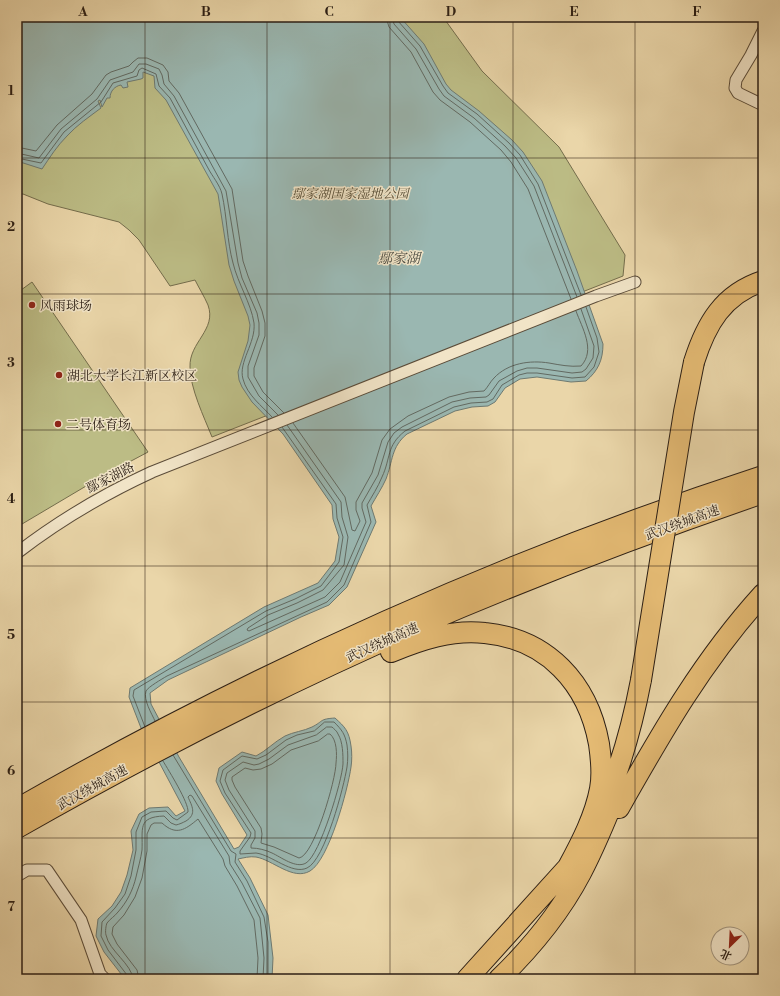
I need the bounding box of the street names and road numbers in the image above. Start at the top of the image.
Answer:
street label: 鄢家湖路 [84,459,137,497]
street label: 武汉绕城高速 [643,502,722,544]
street label: 武汉绕城高速 [344,620,421,666]
street label: 武汉绕城高速 [54,762,130,814]

